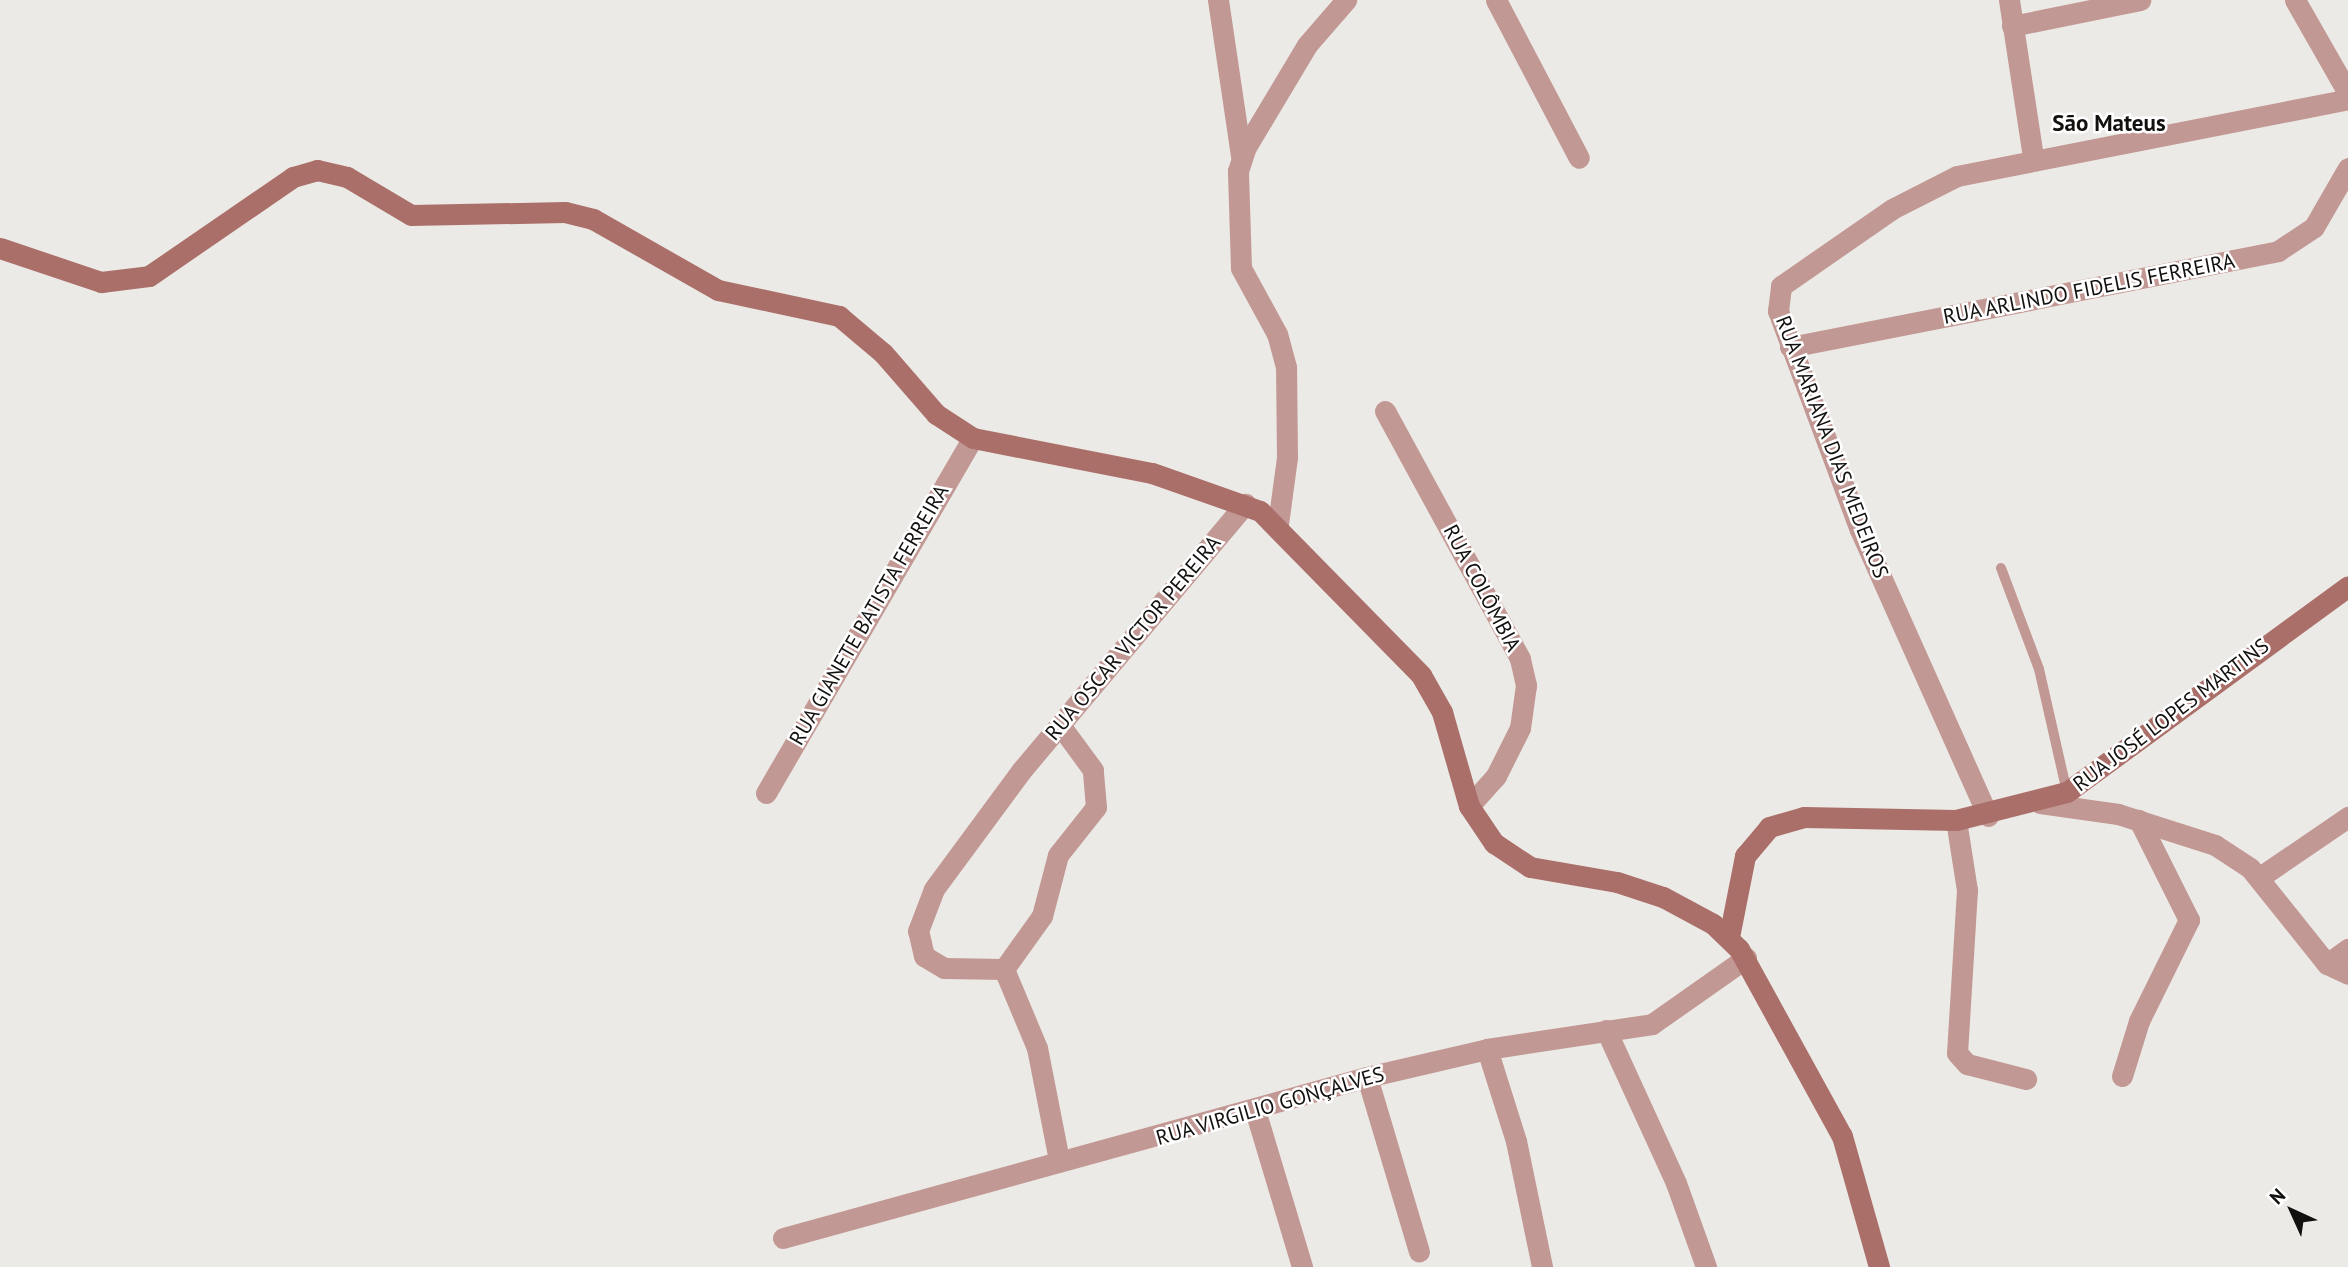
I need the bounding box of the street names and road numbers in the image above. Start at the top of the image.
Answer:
street label: RUA ARLINDO FIDELIS FERREIRA [1940,248,2238,330]
street label: RUA MARIANA DIAS MEDEIROS [1770,311,1894,583]
street label: RUA GIANETE BATISTA FERREIRA [784,480,954,750]
street label: RUA COLÔMBIA [1438,520,1526,656]
street label: RUA OSCAR VICTOR PEREIRA [1039,530,1227,746]
street label: RUA JOSÉ LOPES MARTINS [2068,633,2274,797]
street label: RUA VIRGILIO GONÇALVES [1152,1061,1388,1151]

